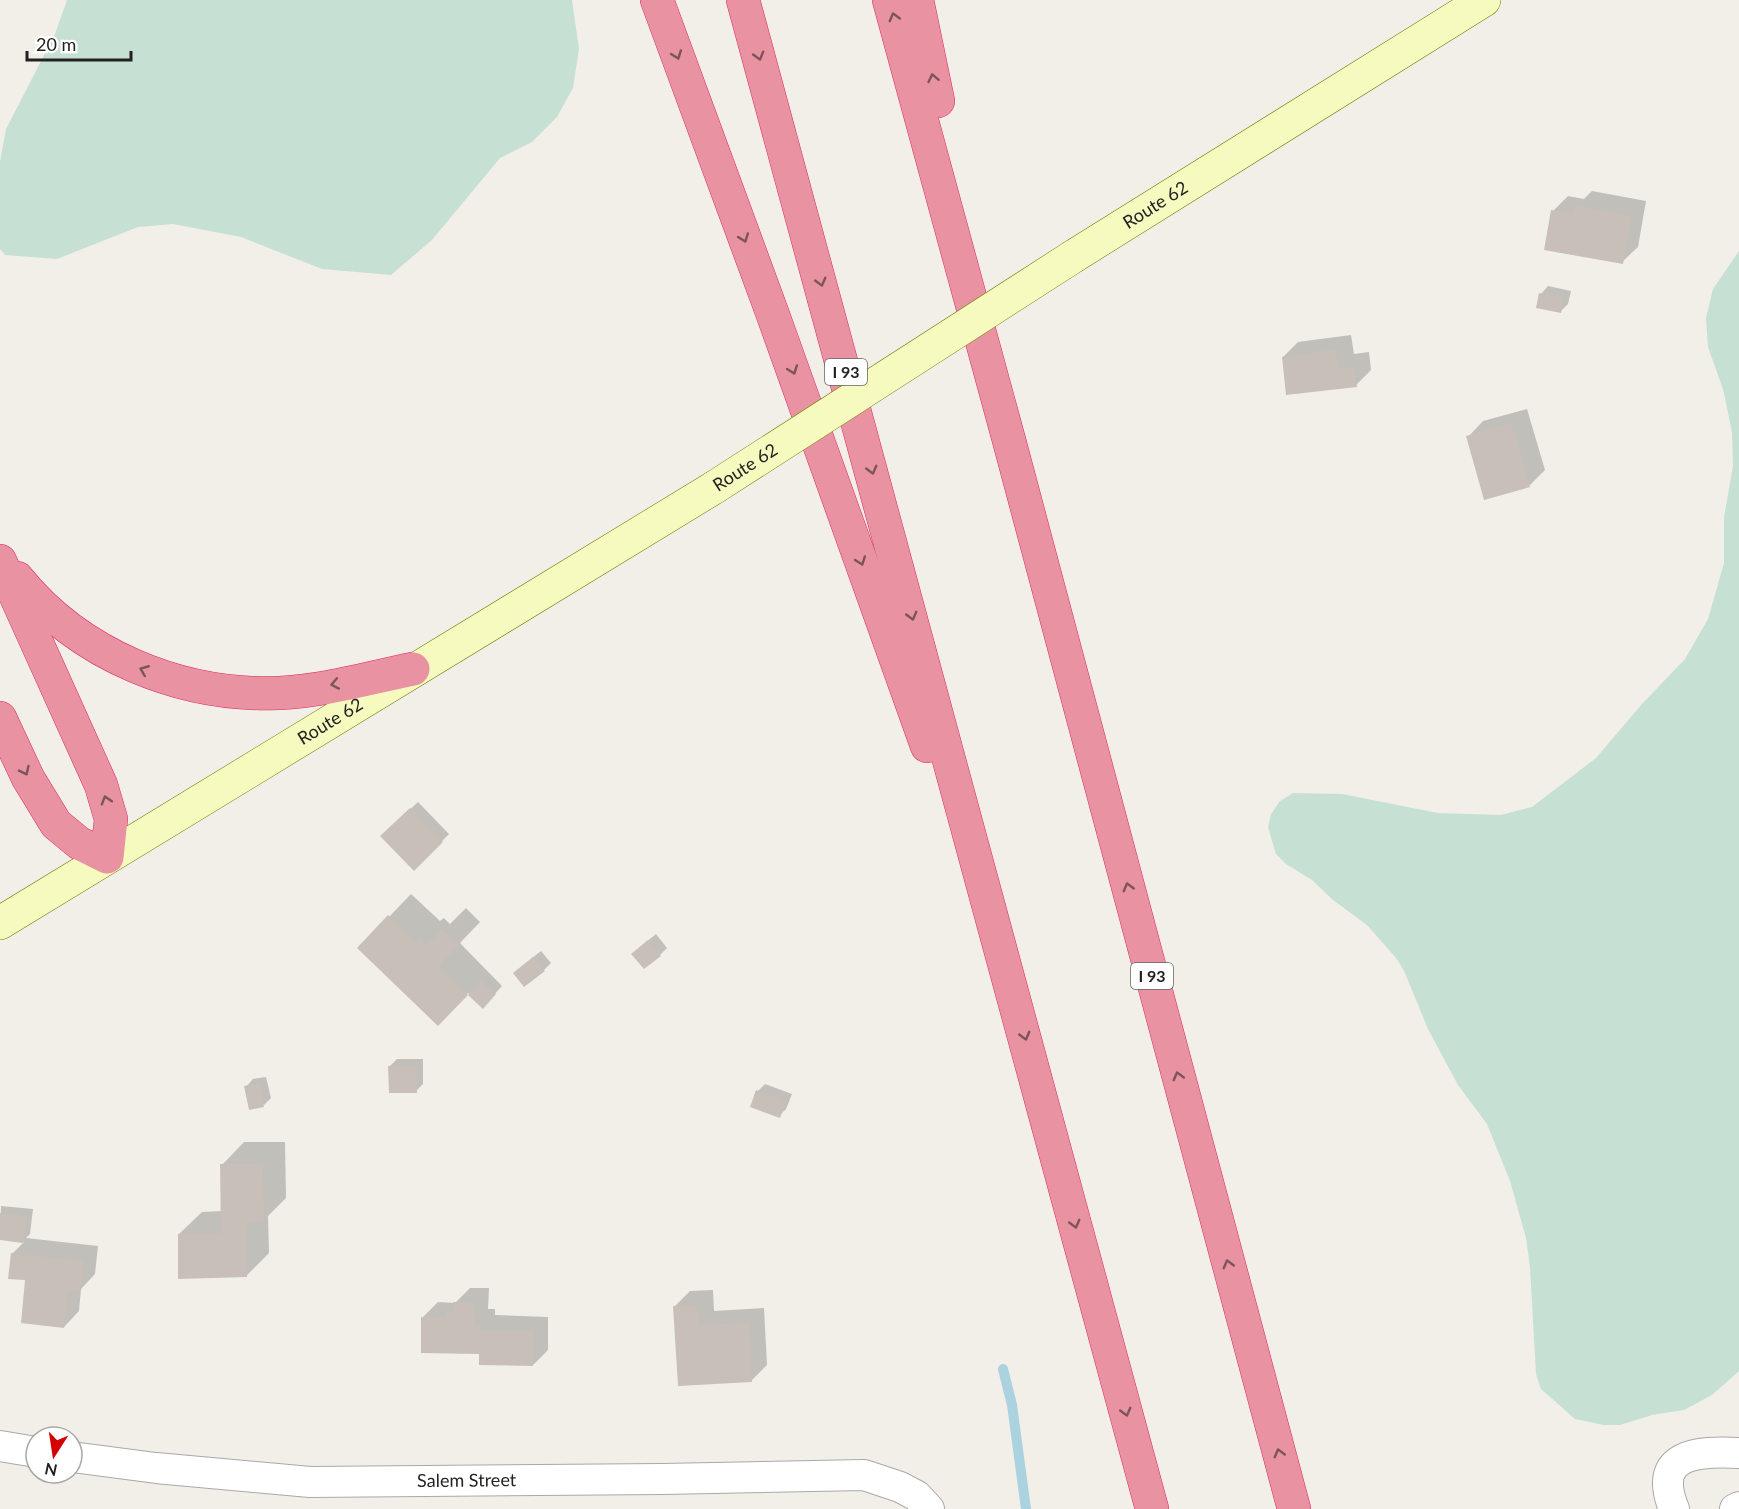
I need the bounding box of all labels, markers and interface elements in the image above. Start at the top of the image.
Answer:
one-way arrow [889,12,901,23]
scale bar [27,24,130,62]
text: 20 m [36,33,76,55]
one-way arrow [669,49,682,60]
one-way arrow [752,50,764,61]
one-way arrow [927,73,940,83]
street label: Route 62 [1118,176,1191,233]
one-way arrow [737,232,750,243]
one-way arrow [814,276,826,287]
road number: I 93 [825,359,867,385]
one-way arrow [785,364,798,375]
street label: Route 62 [708,438,781,496]
one-way arrow [865,464,877,475]
one-way arrow [853,555,866,566]
one-way arrow [905,610,917,621]
one-way arrow [139,665,150,677]
one-way arrow [331,677,341,690]
street label: Route 62 [293,692,367,749]
one-way arrow [17,764,29,775]
one-way arrow [101,795,113,806]
one-way arrow [1123,882,1136,892]
road number: I 93 [1131,963,1173,989]
one-way arrow [1018,1030,1030,1041]
one-way arrow [1173,1071,1186,1081]
one-way arrow [1067,1219,1080,1229]
one-way arrow [1223,1259,1236,1269]
one-way arrow [1119,1407,1131,1417]
north arrow [24,1425,84,1485]
one-way arrow [1273,1448,1286,1458]
text: N [43,1460,59,1481]
street label: Salem Street [417,1468,517,1491]

